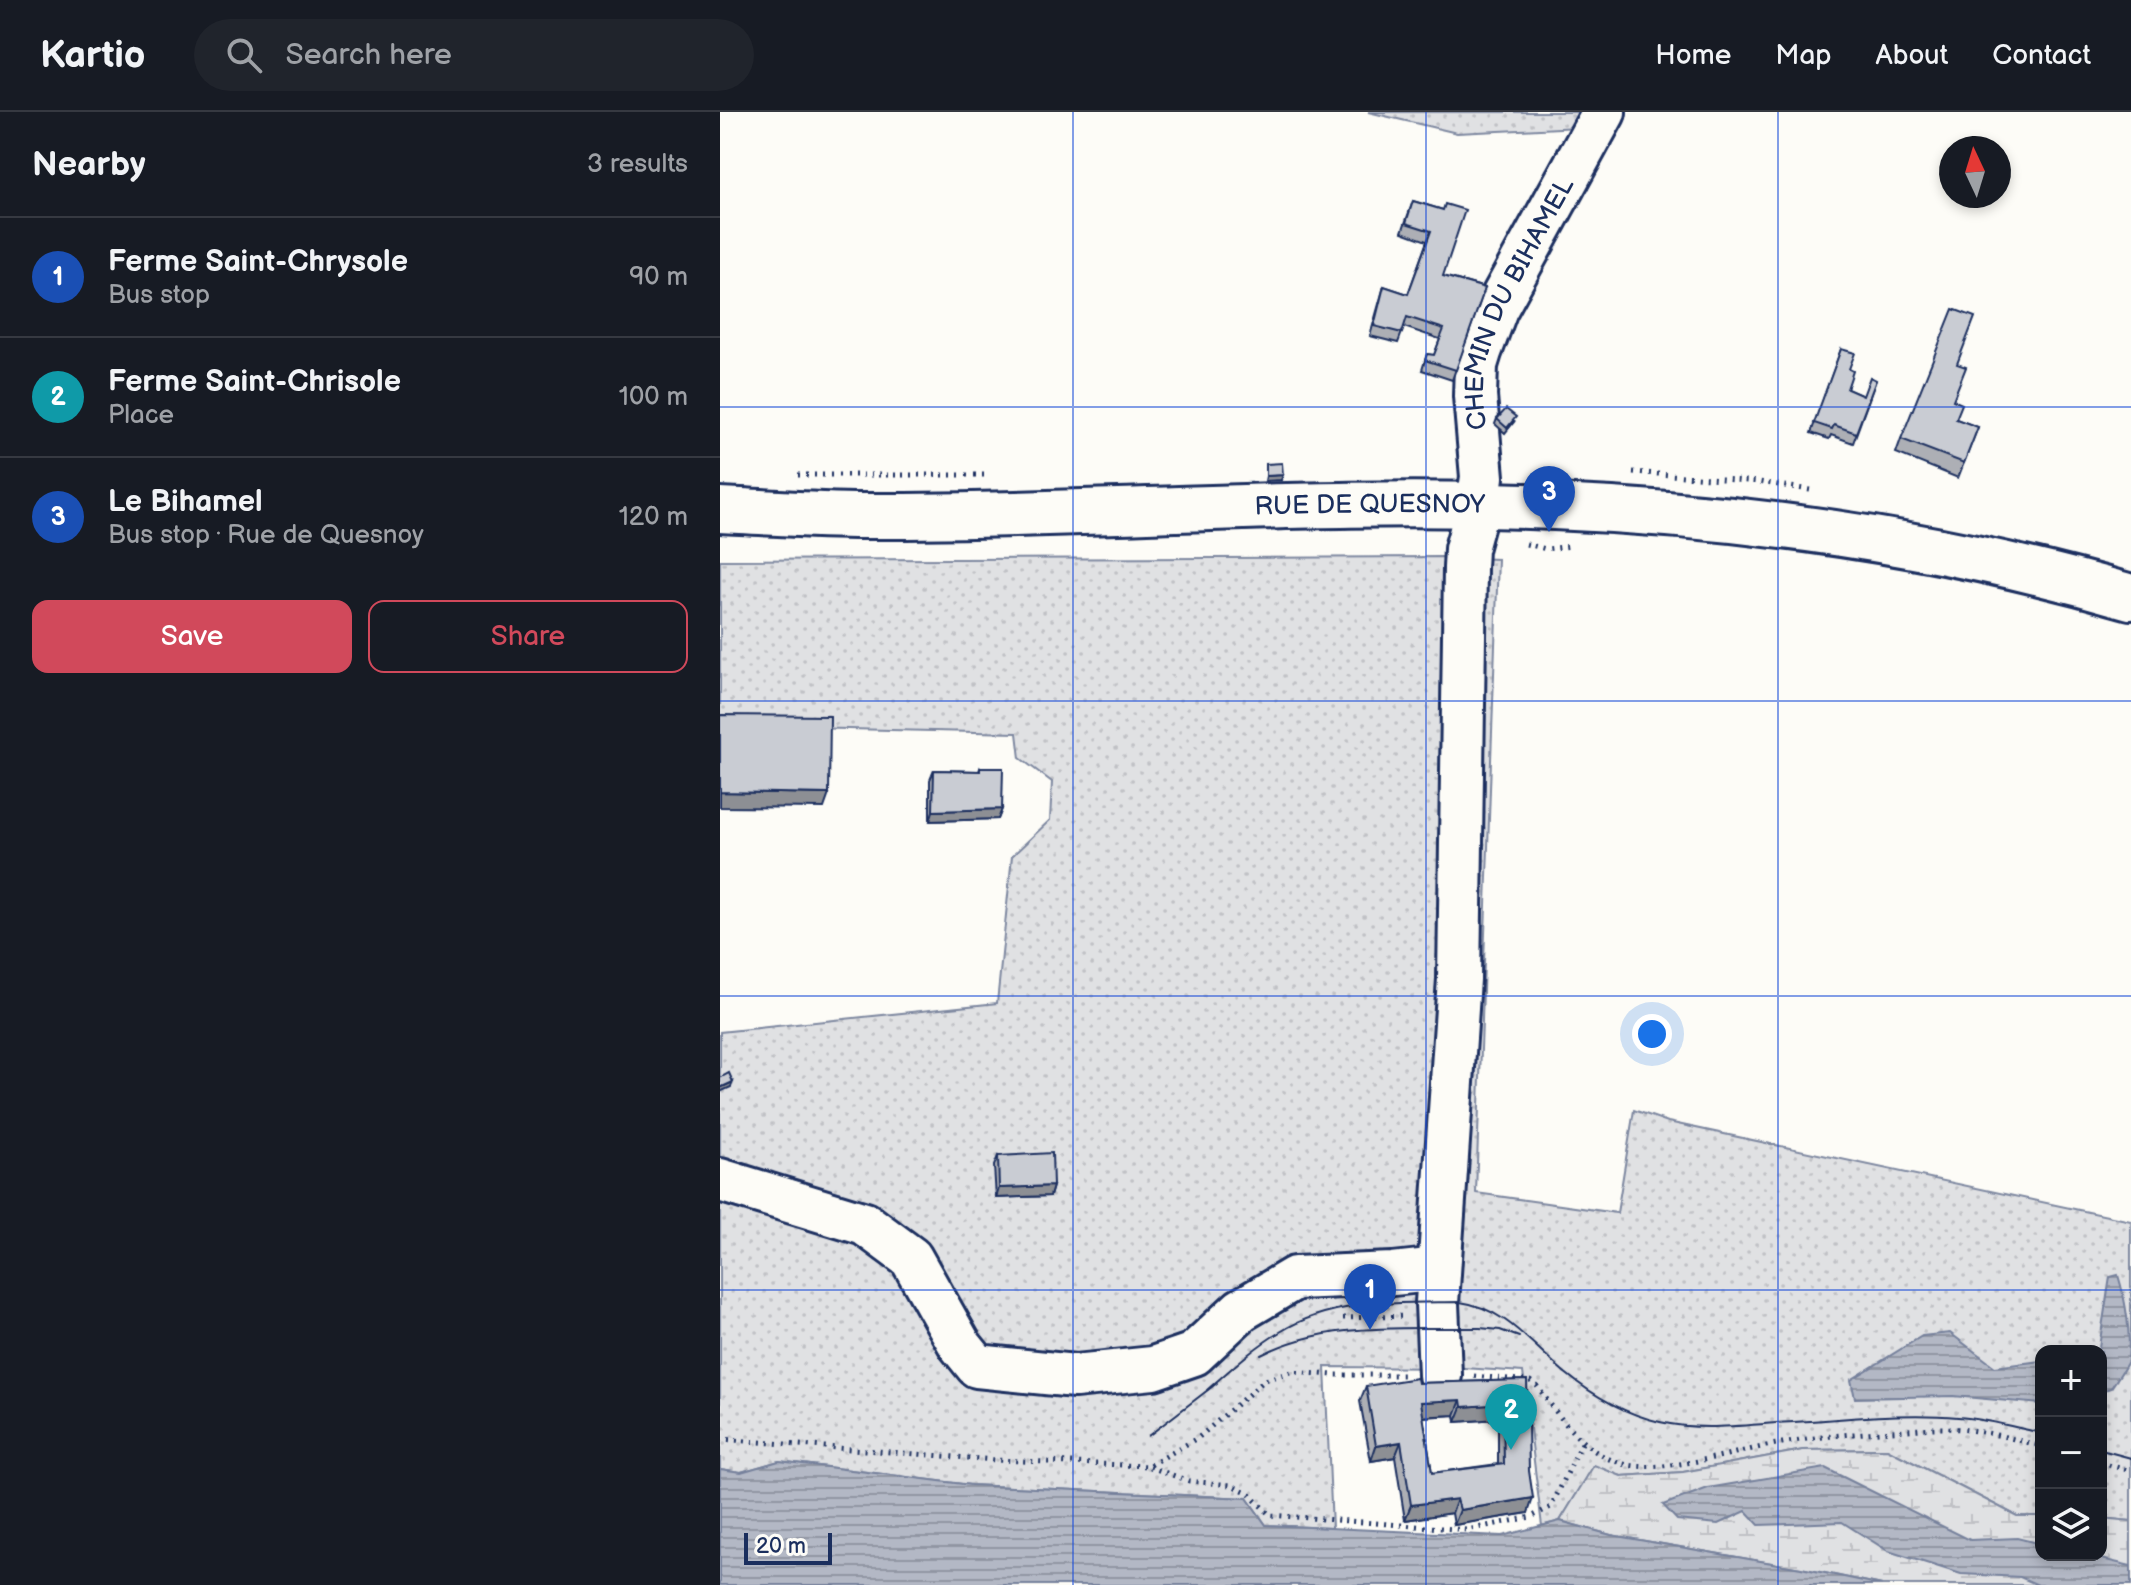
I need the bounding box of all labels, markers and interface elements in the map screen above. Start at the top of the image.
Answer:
search box [194,19,754,91]
text: Kartio [40,33,146,78]
icon: search [222,33,266,77]
text: Search here [286,37,452,73]
text: Home [1655,39,1731,72]
text: Map [1775,39,1832,72]
text: About [1876,39,1948,72]
text: Contact [1992,39,2091,72]
north arrow [1939,136,2011,208]
text: Nearby [32,144,146,185]
text: 3 results [587,149,688,180]
street label: CHEMIN DU BIHAMEL [1458,172,1581,431]
text: Ferme Saint-Chrysole [108,244,408,280]
text: 1 [53,262,63,293]
text: 90 m [629,262,688,293]
text: Bus stop [108,280,210,311]
text: Ferme Saint-Chrisole [108,364,401,400]
text: 2 [50,382,66,413]
text: 100 m [619,382,688,413]
text: Place [108,400,174,431]
pin: 3 [1523,466,1575,532]
text: Le Bihamel [108,484,263,520]
street label: RUE DE QUESNOY [1254,489,1486,522]
text: 3 [50,502,66,533]
text: 120 m [619,502,688,533]
text: Bus stop · Rue de Quesnoy [108,520,424,551]
button: Save [32,600,352,673]
button: Share [368,600,688,673]
your location [1632,1014,1672,1054]
pin: 1 [1344,1264,1396,1330]
map controls [2035,1345,2107,1561]
button: + [2035,1345,2107,1417]
pin: 2 [1485,1384,1537,1450]
button: − [2035,1417,2107,1489]
button: layers [2035,1489,2107,1561]
scale bar [744,1529,832,1565]
text: 20 m [756,1533,806,1560]

